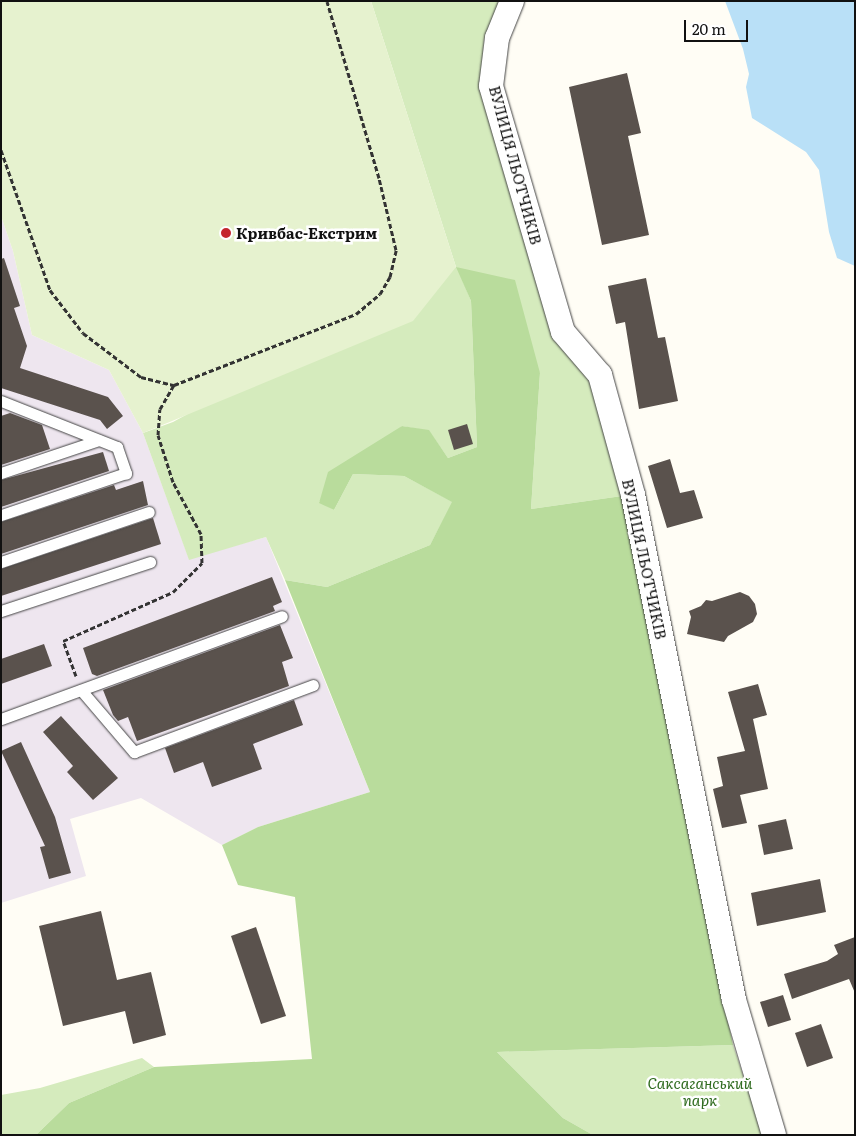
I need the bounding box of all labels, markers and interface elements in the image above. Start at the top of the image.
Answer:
scale bar [686,10,750,42]
text: 20 m [692,17,726,40]
street label: ВУЛИЦЯ ЛЬОТЧИКІВ [486,84,546,246]
place label: Кривбас-Екстрим [236,224,377,242]
marker: Кривбас-Екстрим [220,227,232,239]
street label: ВУЛИЦЯ ЛЬОТЧИКІВ [619,477,671,641]
park label: Саксаганський парк [648,1073,752,1108]

